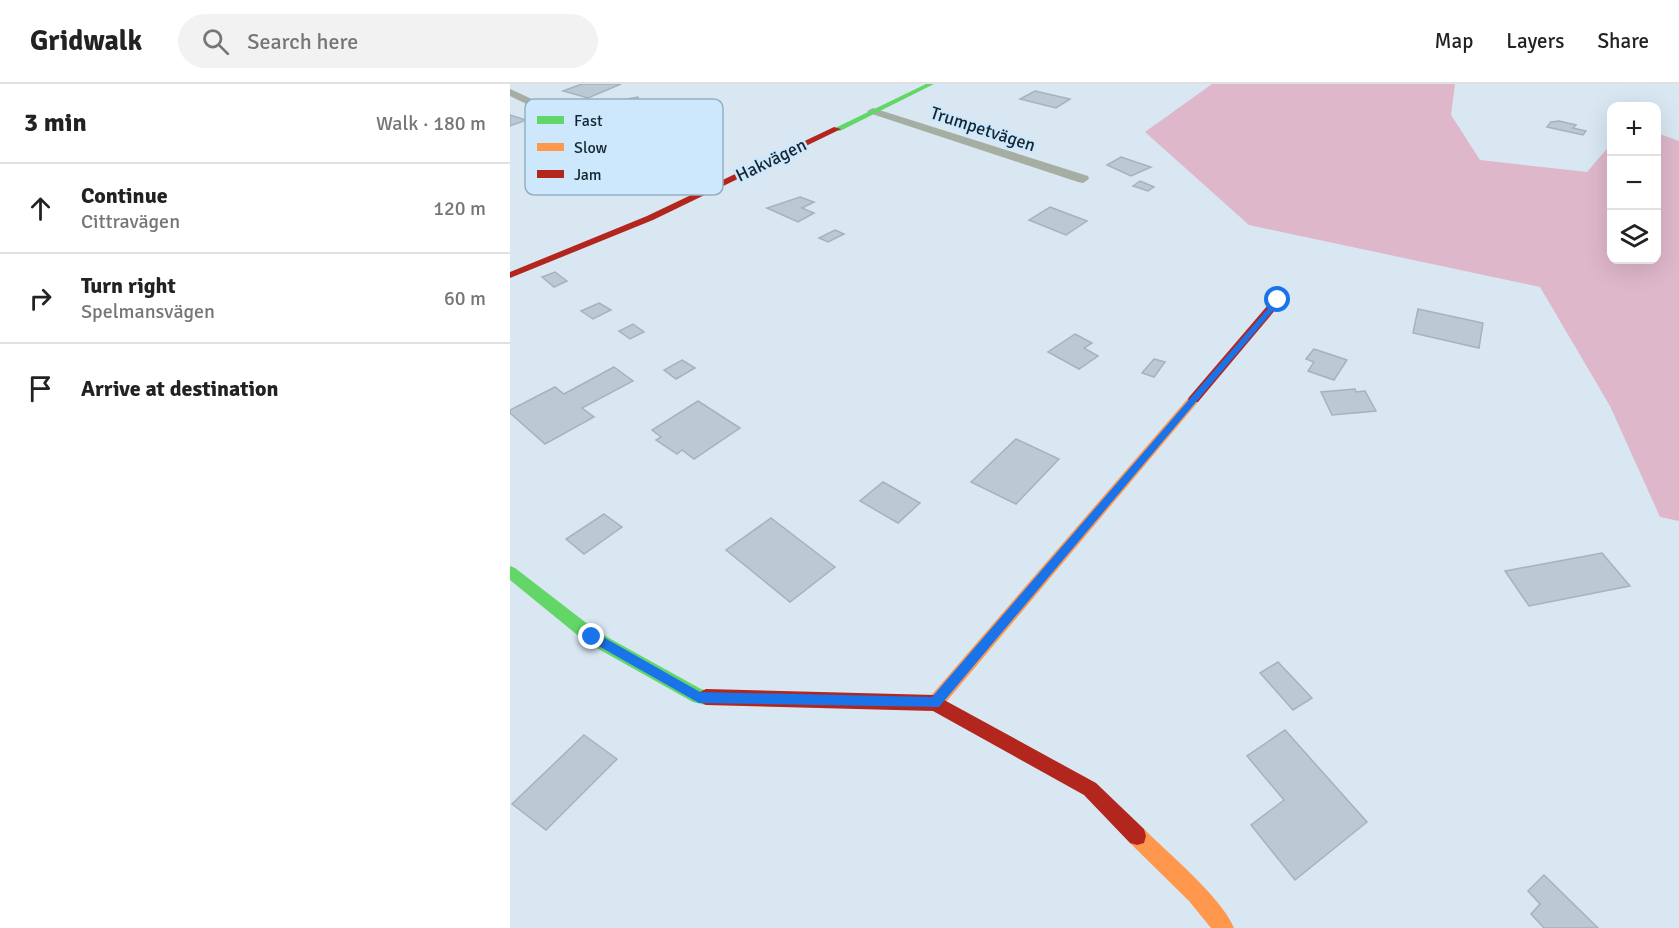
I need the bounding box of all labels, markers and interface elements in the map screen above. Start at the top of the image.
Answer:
search box [178,14,598,68]
text: Gridwalk [30,24,142,58]
icon: search [199,25,232,58]
text: Search here [247,28,358,55]
text: Map [1435,28,1473,54]
text: Layers [1506,28,1564,54]
text: Share [1597,28,1649,54]
legend [525,99,723,195]
street label: Trumpetvägen [928,102,1038,156]
map controls [1607,102,1661,264]
button: + [1607,102,1661,156]
text: 3 min [24,107,87,139]
text: Walk · 180 m [376,111,486,136]
text: Fast [574,111,603,131]
street label: Hakvägen [732,133,810,187]
text: Slow [574,138,608,158]
button: − [1607,156,1661,210]
text: Jam [574,165,602,185]
text: Continue [81,182,168,209]
icon: ahead [24,192,57,225]
text: 120 m [433,196,486,221]
text: Cittravägen [81,209,180,234]
button: layers [1607,210,1661,264]
text: Turn right [81,272,176,299]
icon: right [24,282,57,315]
text: 60 m [444,286,486,311]
route start [1264,286,1290,312]
text: Spelmansvägen [81,299,215,324]
icon: arrive [24,372,57,405]
text: Arrive at destination [81,375,278,402]
route end [578,623,604,649]

